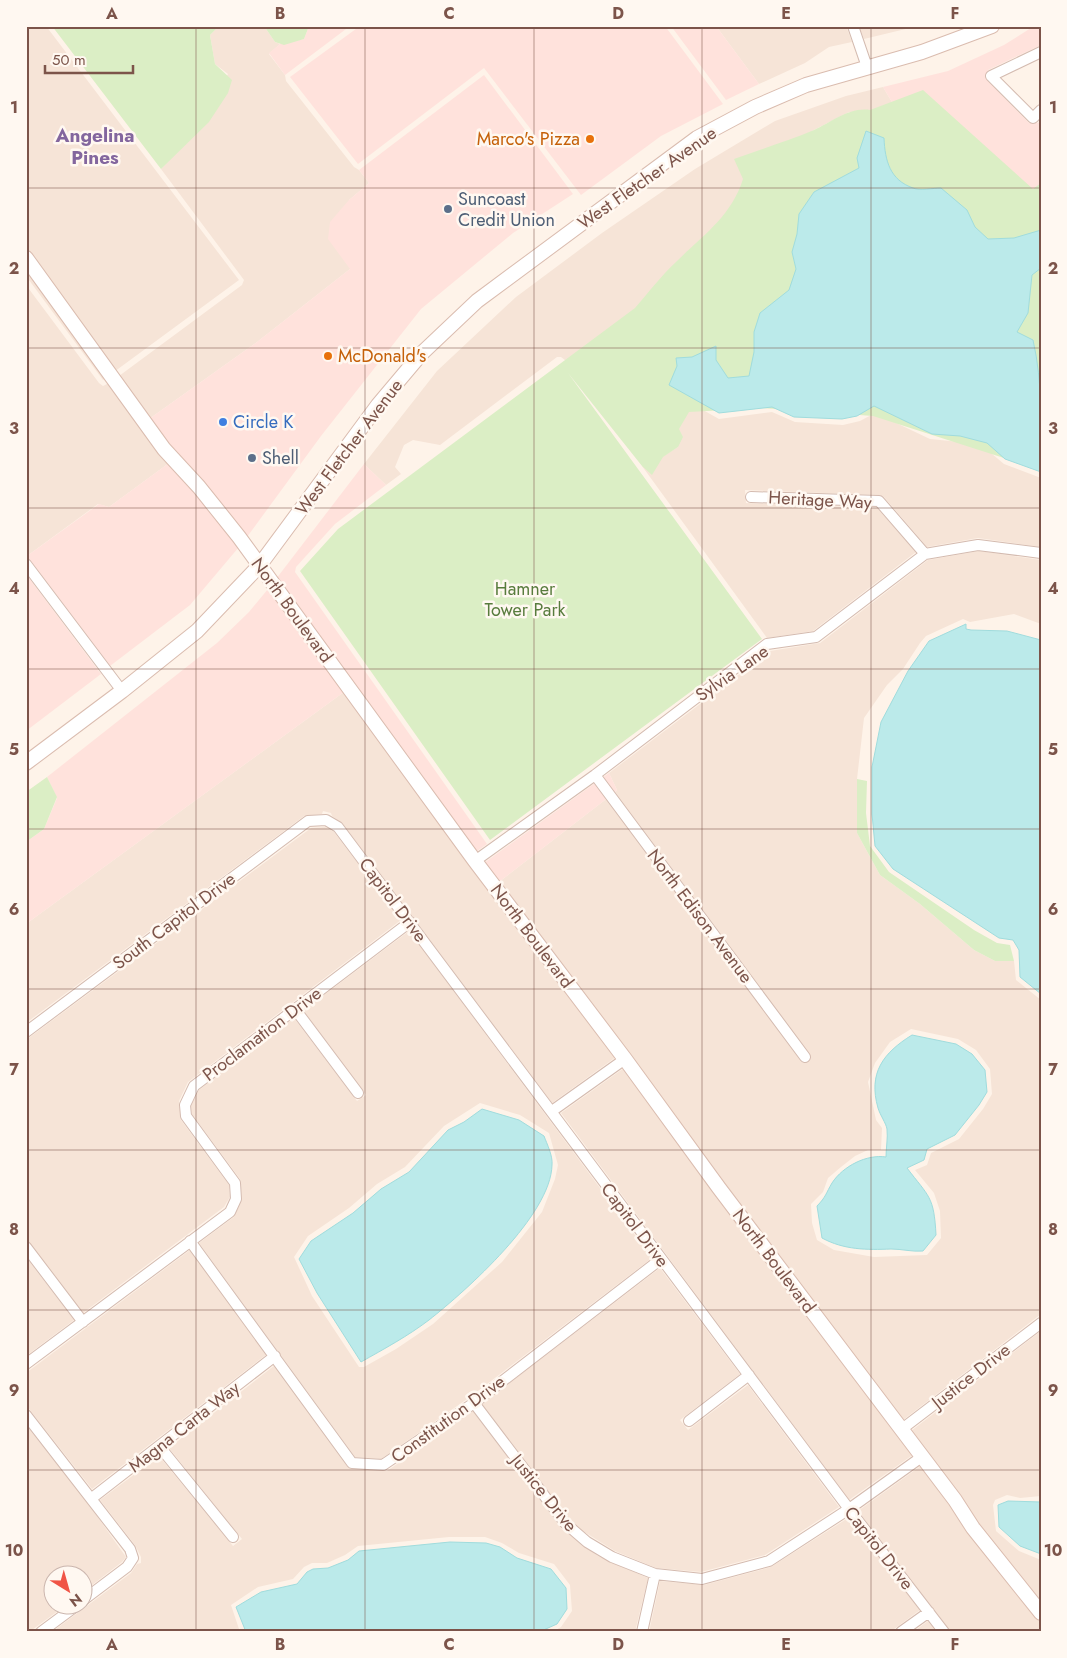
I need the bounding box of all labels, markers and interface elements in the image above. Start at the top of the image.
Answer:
text: A [105,2,118,25]
text: B [275,2,285,25]
text: C [443,2,455,25]
text: D [612,2,624,25]
text: E [781,2,791,25]
text: F [951,2,959,25]
scale bar [45,42,132,74]
text: 50 m [52,49,86,71]
text: 1 [10,96,18,119]
text: 1 [1049,96,1057,119]
street label: West Fletcher Avenue [572,120,722,236]
district label: Angelina Pines [55,122,134,171]
place label: Marco's Pizza [477,126,580,152]
marker: Marco's Pizza [584,133,596,145]
place label: Suncoast Credit Union [458,186,555,233]
marker: Suncoast Credit Union [442,203,454,215]
text: 2 [9,257,19,280]
text: 2 [1048,257,1058,280]
place label: McDonald's [338,343,426,369]
marker: McDonald's [322,350,334,362]
street label: West Fletcher Avenue [289,374,409,520]
place label: Circle K [233,409,294,435]
marker: Circle K [217,416,229,428]
text: 3 [9,417,19,440]
text: 3 [1048,417,1058,440]
place label: Shell [262,445,299,471]
marker: Shell [246,452,258,464]
street label: Heritage Way [768,484,872,516]
street label: North Boulevard [245,552,339,668]
park label: Hamner Tower Park [484,576,566,623]
text: 4 [8,577,20,600]
text: 4 [1047,577,1059,600]
street label: Sylvia Lane [690,638,774,708]
text: 5 [9,738,19,761]
text: 5 [1048,738,1058,761]
street label: North Edison Avenue [641,843,759,989]
street label: Capitol Drive [353,852,433,948]
street label: South Capitol Drive [107,866,241,976]
street label: North Boulevard [484,878,580,994]
text: 6 [9,898,19,921]
text: 6 [1048,898,1058,921]
street label: Proclamation Drive [197,981,327,1087]
text: 7 [9,1058,19,1081]
text: 7 [1048,1058,1058,1081]
street label: Capitol Drive [595,1177,675,1273]
street label: North Boulevard [726,1203,822,1319]
text: 8 [9,1218,19,1241]
text: 8 [1048,1218,1058,1241]
street label: Justice Drive [925,1337,1016,1416]
street label: Constitution Drive [386,1369,510,1469]
street label: Magna Carta Way [123,1375,245,1479]
text: 9 [9,1379,19,1402]
text: 9 [1048,1379,1058,1402]
street label: Justice Drive [503,1447,583,1537]
street label: Capitol Drive [838,1501,920,1595]
text: 10 [5,1539,23,1562]
text: 10 [1044,1539,1062,1562]
north arrow [42,1566,92,1616]
text: N [65,1589,86,1612]
text: A [105,1633,118,1656]
text: B [275,1633,285,1656]
text: C [443,1633,455,1656]
text: D [612,1633,624,1656]
text: E [781,1633,791,1656]
text: F [951,1633,959,1656]

